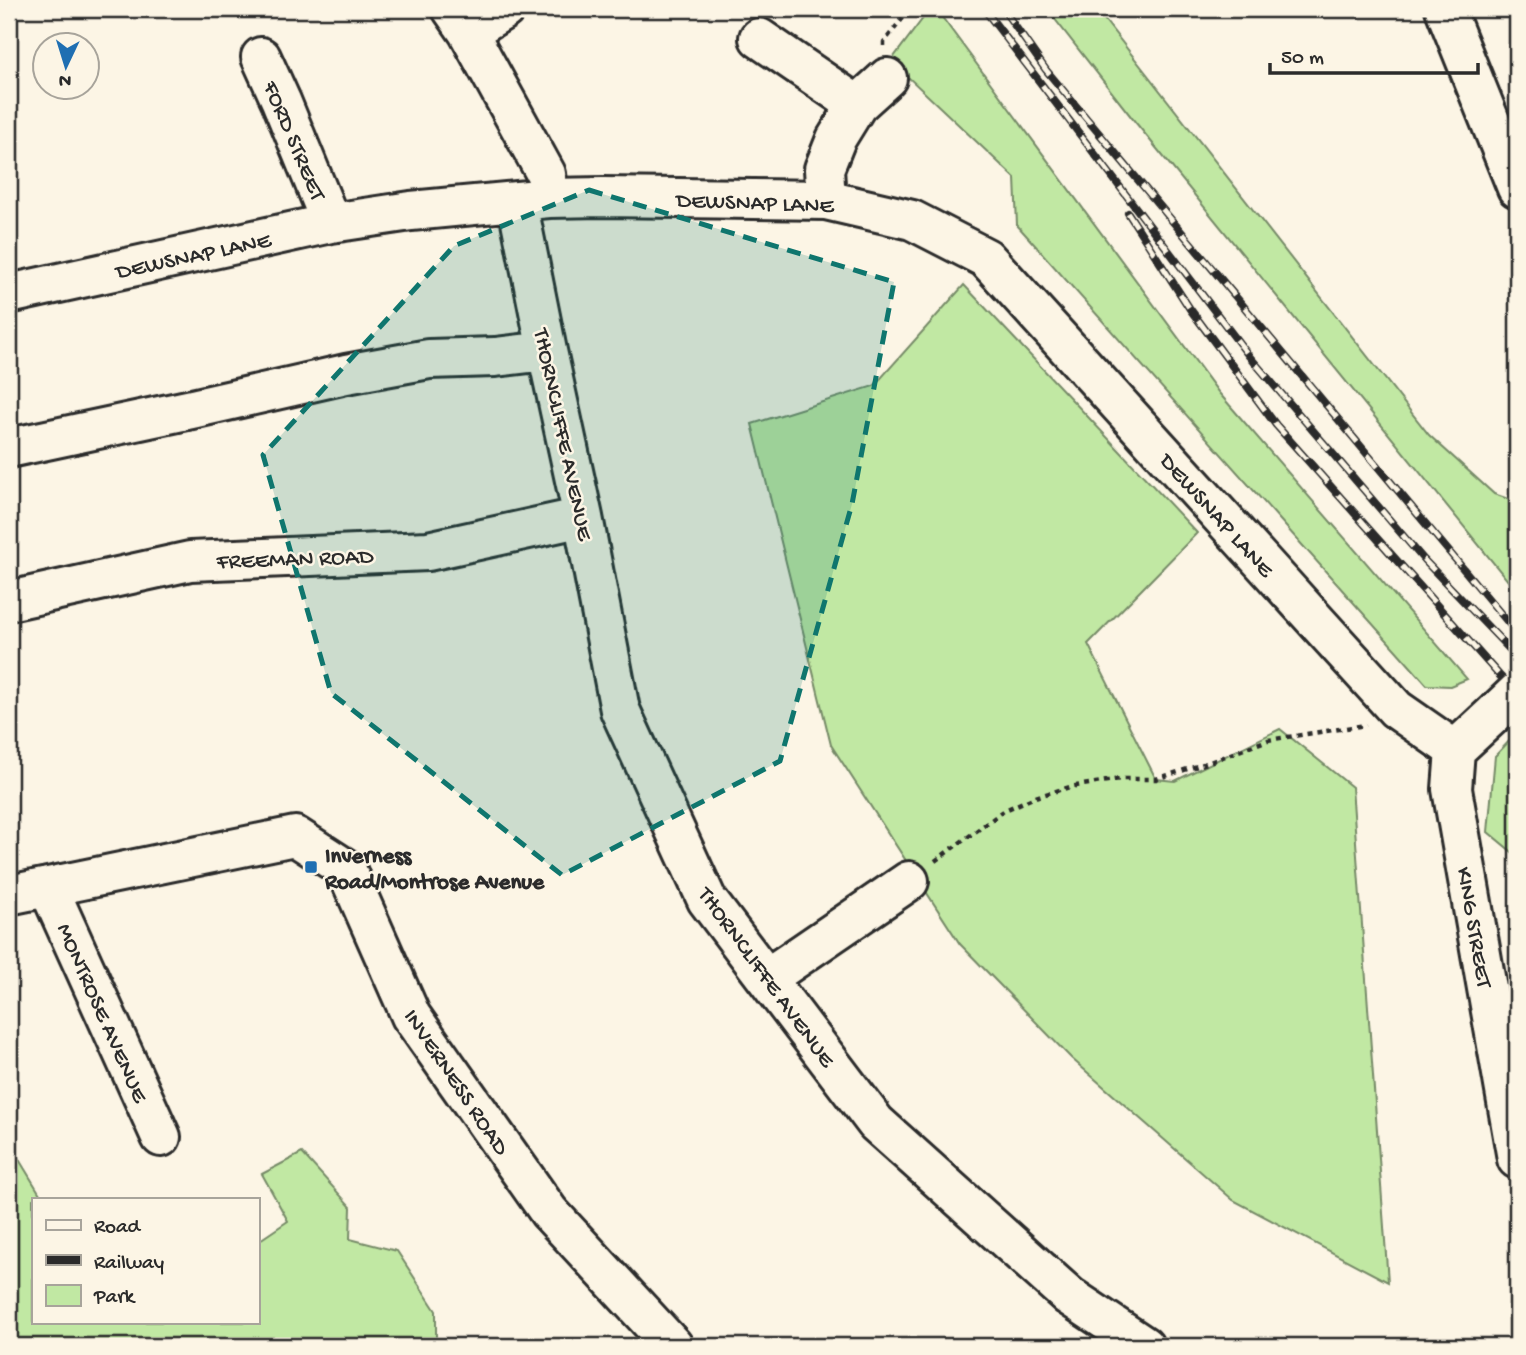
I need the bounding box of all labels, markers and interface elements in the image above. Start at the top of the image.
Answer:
north arrow [32,32,102,102]
scale bar [1270,32,1479,76]
text: 50 m [1281,47,1324,72]
text: N [58,68,72,91]
street label: FORD STREET [255,77,331,206]
street label: DEWSNAP LANE [674,188,836,221]
street label: DEWSNAP LANE [112,227,275,287]
street label: THORNCLIFFE AVENUE [526,324,598,545]
street label: DEWSNAP LANE [1151,447,1279,585]
street label: FREEMAN ROAD [215,544,375,577]
place label: Inverness Road/Montrose Avenue [324,844,545,897]
marker: Inverness Road/Montrose Avenue [303,859,319,875]
street label: KING STREET [1449,865,1497,991]
street label: THORNCLIFFE AVENUE [690,881,841,1075]
street label: MONTROSE AVENUE [49,920,153,1109]
street label: INVERNESS ROAD [396,1005,514,1162]
legend [32,1198,259,1324]
text: Road [94,1216,142,1241]
text: Railway [94,1252,164,1277]
text: Park [93,1286,137,1311]

